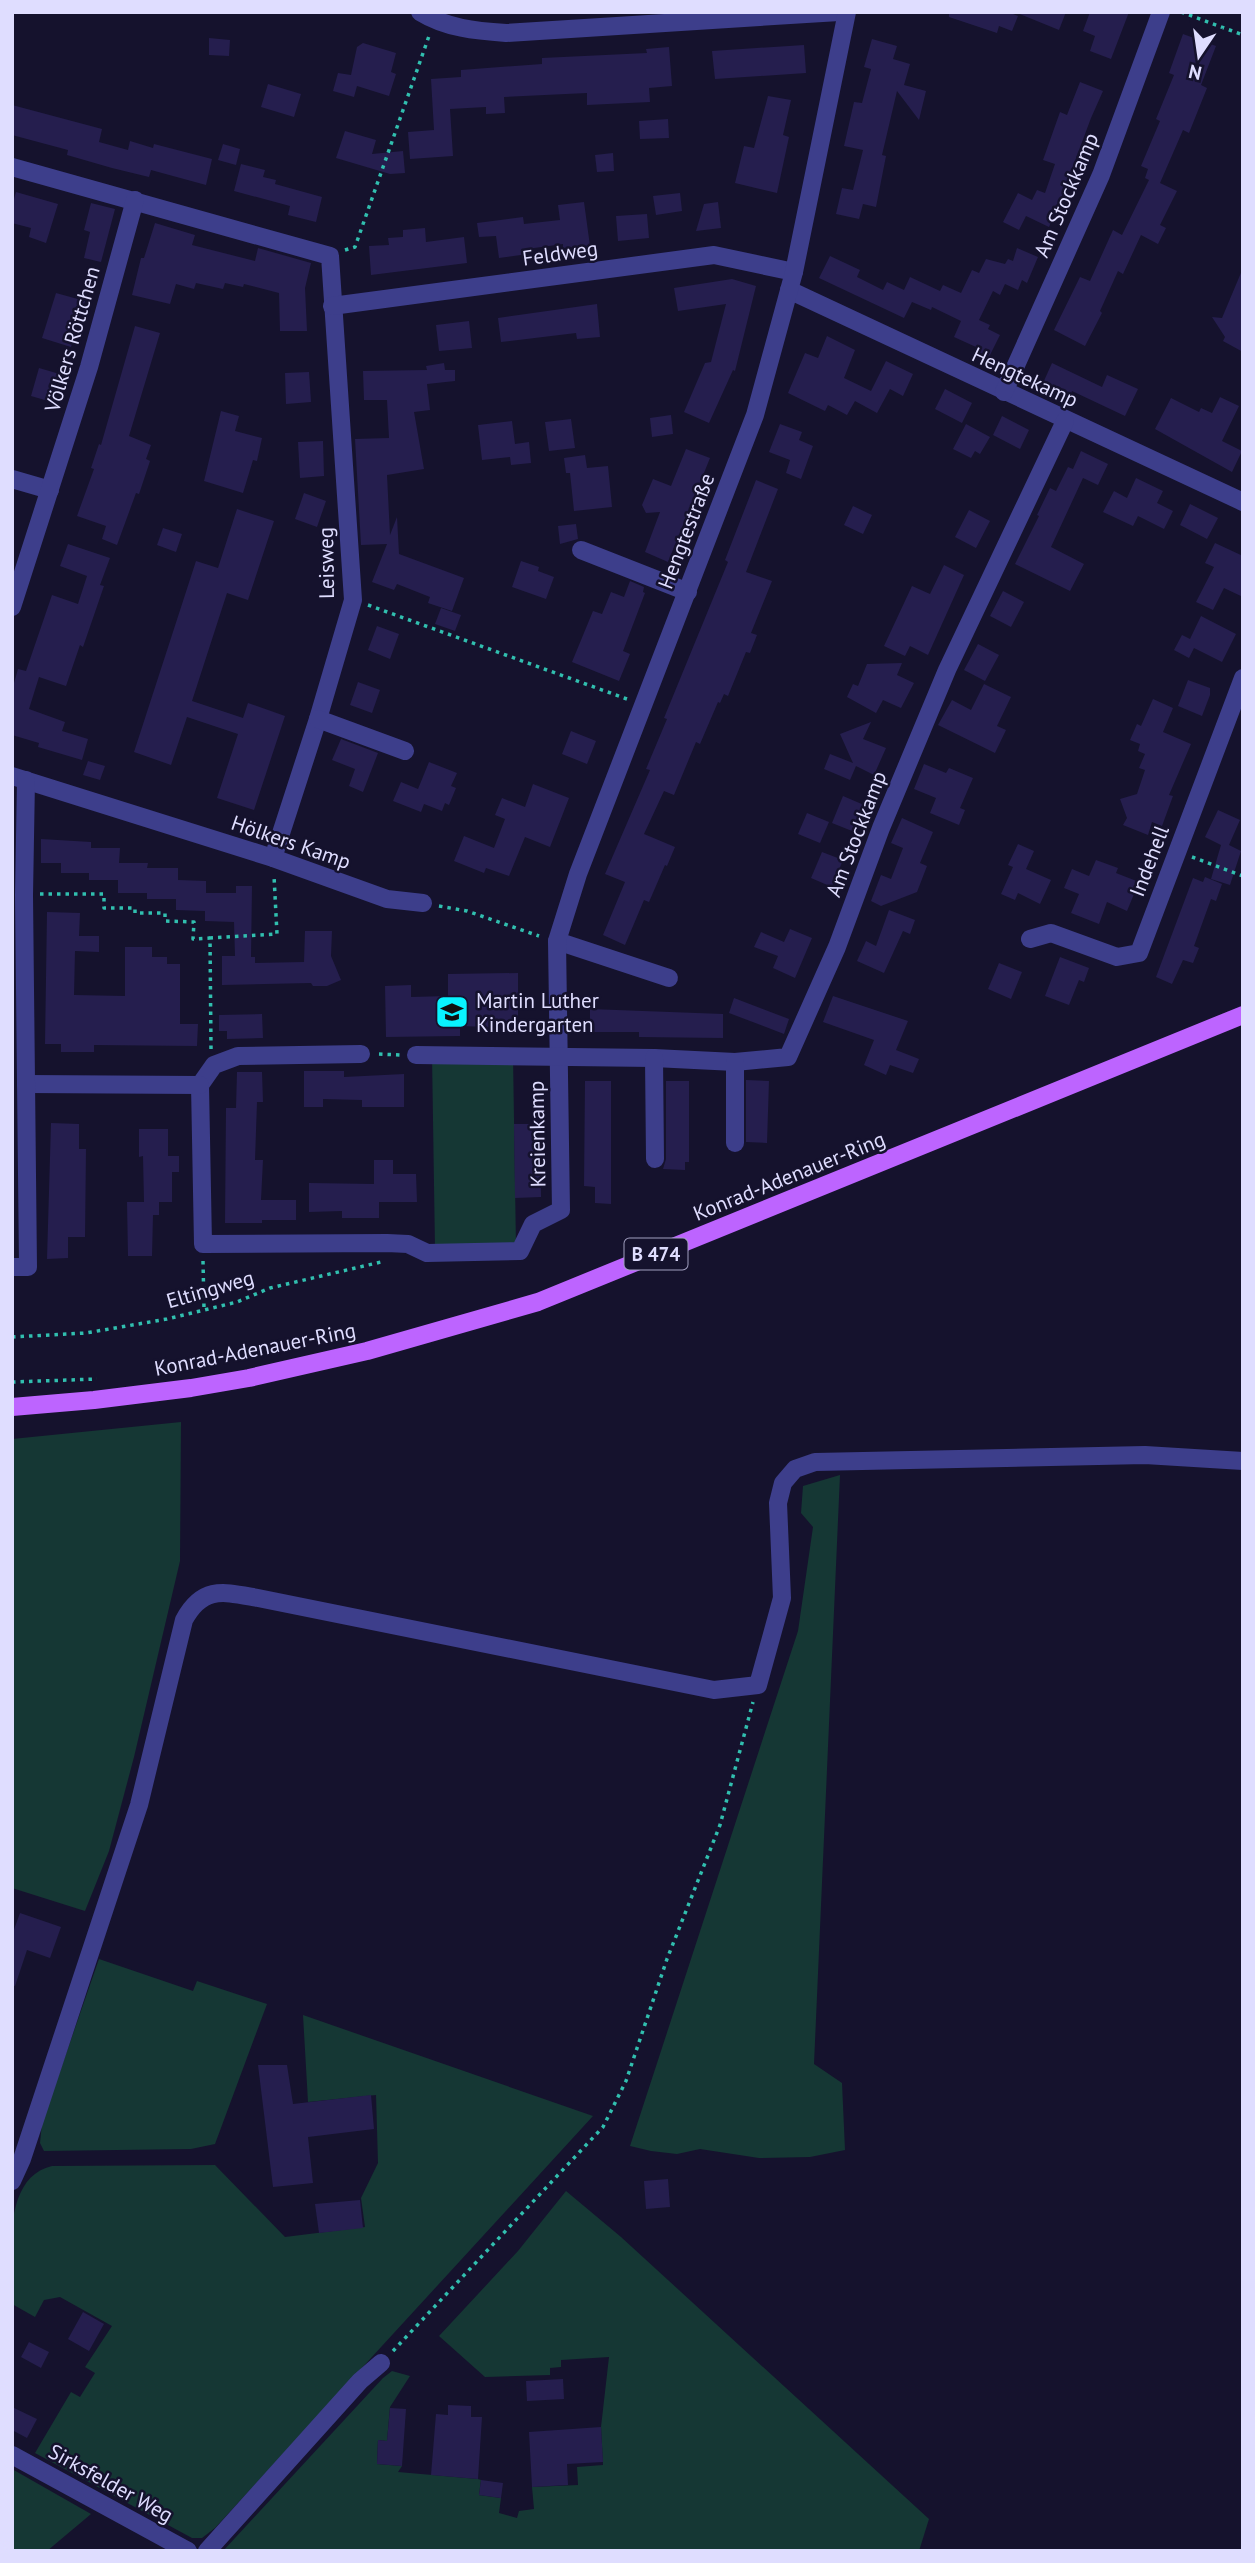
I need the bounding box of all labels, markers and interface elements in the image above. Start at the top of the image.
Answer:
north arrow [1164,21,1234,91]
text: N [1186,59,1204,86]
street label: Am Stockkamp [1028,129,1104,261]
street label: Feldweg [521,234,599,272]
street label: Völkers Röttchen [38,263,106,416]
street label: Hengtekamp [968,341,1082,413]
street label: Hengtestraße [652,469,720,593]
street label: Leisweg [312,527,340,599]
street label: Am Stockkamp [820,767,892,901]
street label: Hölkers Kamp [228,809,354,875]
street label: Indehell [1123,822,1175,900]
place label: Martin Luther Kindergarten [476,987,599,1038]
school or university icon: Martin Luther Kindergarten [433,993,471,1031]
street label: Kreienkamp [523,1080,551,1188]
street label: Konrad-Adenauer-Ring [689,1125,889,1227]
road number: B 474 [624,1238,688,1270]
street label: Eltingweg [163,1264,257,1314]
street label: Konrad-Adenauer-Ring [152,1316,358,1382]
street label: Sirksfelder Weg [44,2438,178,2528]

